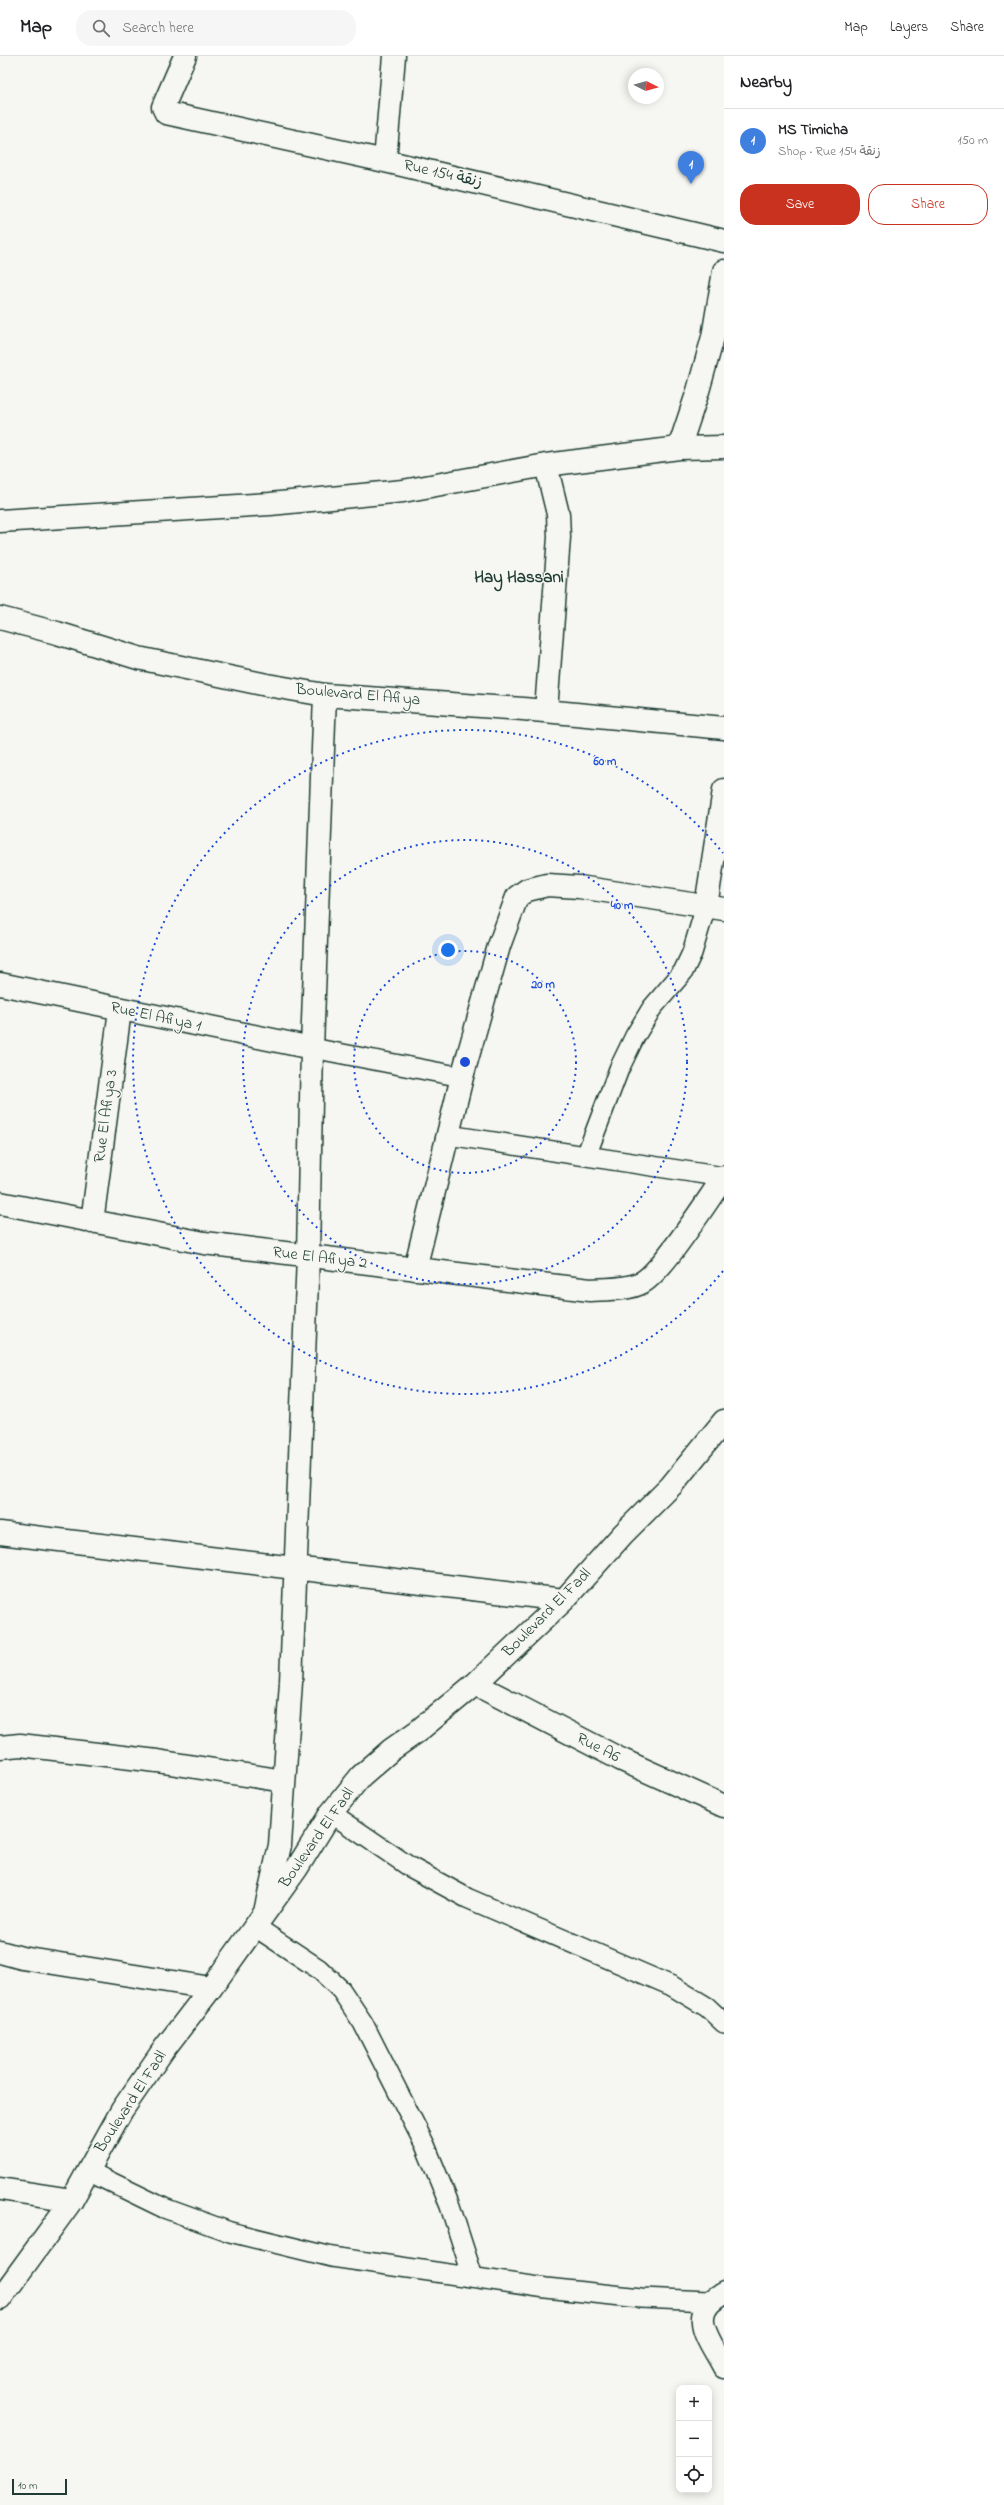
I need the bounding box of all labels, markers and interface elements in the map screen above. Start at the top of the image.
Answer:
search box [76,10,356,46]
text: Map [20,14,52,41]
icon: search [90,17,112,39]
text: Search here [122,17,194,39]
text: Map [844,17,868,38]
text: Layers [890,17,928,38]
text: Share [950,17,984,38]
north arrow [628,68,664,104]
text: Nearby [740,70,792,95]
text: MS Timicha [778,119,848,141]
text: 1 [751,131,755,150]
text: 150 m [957,131,988,150]
text: Shop · Rue 154 زنقة [778,142,881,161]
pin: 1 [678,151,704,184]
street label: Rue 154 زنقة [401,153,485,195]
button: Save [740,184,860,225]
button: Share [868,184,988,225]
district label: Hay Hassani [474,565,564,592]
street label: Boulevard El Afiya [294,678,421,712]
text: 60 m [593,753,617,771]
text: 40 m [610,897,634,915]
your location [438,940,458,960]
text: 20 m [530,976,555,994]
street label: Rue El Afiya 1 [108,996,204,1038]
centre of rings [458,1055,472,1069]
street label: Rue El Afiya 3 [88,1068,124,1164]
street label: Rue El Afiya 2 [271,1240,369,1276]
street label: Boulevard El Fadl [496,1563,597,1664]
street label: Rue A6 [572,1727,624,1769]
street label: Boulevard El Fadl [273,1783,361,1894]
street label: Boulevard El Fadl [88,2046,173,2159]
map controls [676,2385,712,2493]
button: + [676,2385,712,2421]
button: − [676,2421,712,2457]
button: locate [676,2457,712,2493]
scale bar [12,2477,67,2496]
text: 10 m [18,2478,38,2494]

